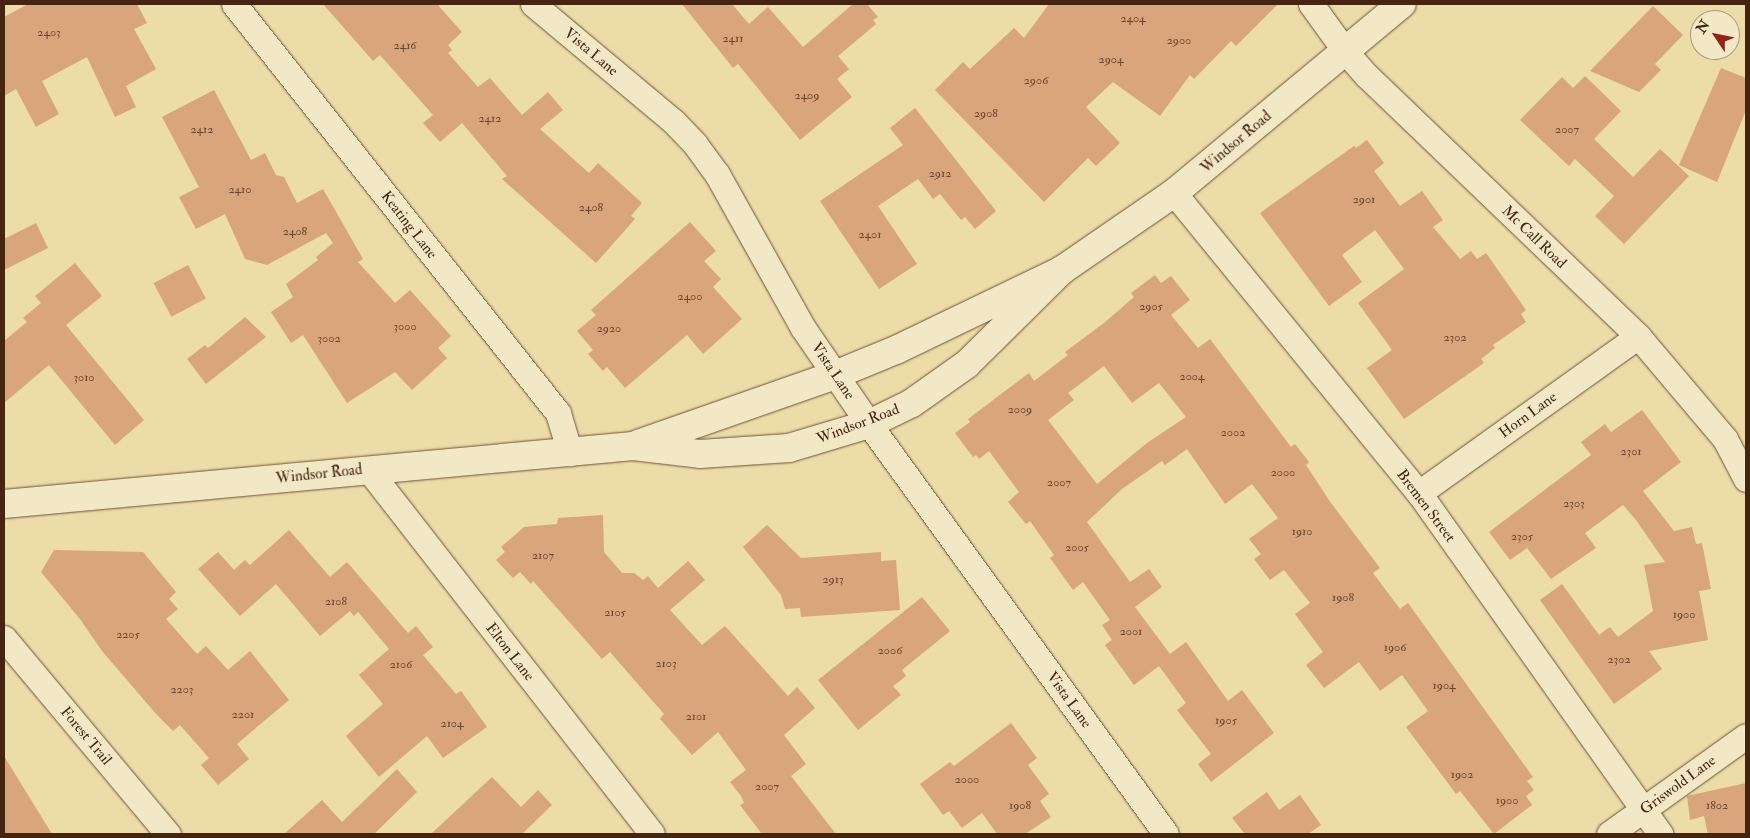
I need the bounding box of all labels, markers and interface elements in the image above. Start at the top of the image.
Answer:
north arrow [1690,10,1740,60]
house number: 2404 [1120,12,1146,26]
text: N [1692,17,1714,37]
street label: Vista Lane [560,24,622,80]
house number: 2403 [37,26,61,40]
house number: 2411 [722,32,744,46]
house number: 2900 [1167,34,1191,48]
house number: 2416 [394,39,416,53]
house number: 2904 [1099,53,1123,67]
house number: 2906 [1024,74,1048,88]
house number: 2409 [795,89,819,103]
house number: 2908 [974,107,998,121]
street label: Windsor Road [1197,107,1275,177]
house number: 2412 [479,112,501,126]
house number: 2412 [191,123,213,137]
house number: 2007 [1555,123,1579,137]
house number: 2912 [929,167,951,181]
house number: 2410 [229,183,251,197]
street label: Keating Lane [377,188,441,262]
house number: 2901 [1353,193,1375,207]
house number: 2408 [579,201,603,215]
street label: Mc Call Road [1498,202,1570,272]
house number: 2408 [283,225,307,239]
house number: 2401 [859,228,881,242]
house number: 2400 [678,290,702,304]
house number: 2905 [1139,300,1163,314]
house number: 3000 [393,320,417,334]
house number: 2920 [597,322,621,336]
house number: 2302 [1444,331,1466,345]
house number: 3002 [318,332,340,346]
street label: Vista Lane [807,339,859,403]
house number: 2004 [1180,370,1204,384]
house number: 3010 [73,371,95,385]
street label: Horn Lane [1496,388,1560,442]
street label: Windsor Road [814,400,902,448]
house number: 2009 [1008,403,1032,417]
house number: 2002 [1221,426,1245,440]
house number: 2301 [1620,445,1642,459]
street label: Windsor Road [275,461,363,487]
house number: 2000 [1271,466,1295,480]
street label: Bremen Street [1393,466,1459,546]
house number: 2007 [1047,476,1071,490]
house number: 2303 [1563,497,1585,511]
house number: 1910 [1292,525,1312,539]
house number: 2305 [1511,530,1533,544]
house number: 2005 [1065,541,1089,555]
house number: 2107 [532,549,554,563]
house number: 2913 [822,573,844,587]
house number: 1908 [1332,591,1354,605]
house number: 2108 [325,595,347,609]
house number: 2105 [604,606,626,620]
house number: 1900 [1673,608,1695,622]
street label: Elton Lane [482,619,538,685]
house number: 2001 [1120,625,1142,639]
house number: 2205 [116,628,140,642]
house number: 1906 [1384,641,1406,655]
house number: 2006 [878,644,902,658]
house number: 2302 [1608,653,1630,667]
house number: 2103 [655,657,677,671]
house number: 2106 [390,658,412,672]
street label: Vista Lane [1043,668,1095,732]
house number: 1904 [1433,679,1455,693]
house number: 2203 [171,683,193,697]
street label: Forest Trail [56,703,116,769]
house number: 2201 [232,708,254,722]
house number: 2101 [686,710,706,724]
house number: 1905 [1215,714,1237,728]
house number: 2104 [441,717,463,731]
street label: Griswold Lane [1637,752,1719,818]
house number: 1902 [1451,768,1473,782]
house number: 2000 [955,773,979,787]
house number: 2007 [755,780,779,794]
house number: 1900 [1496,794,1518,808]
house number: 1908 [1009,799,1031,813]
house number: 1802 [1706,799,1728,813]

